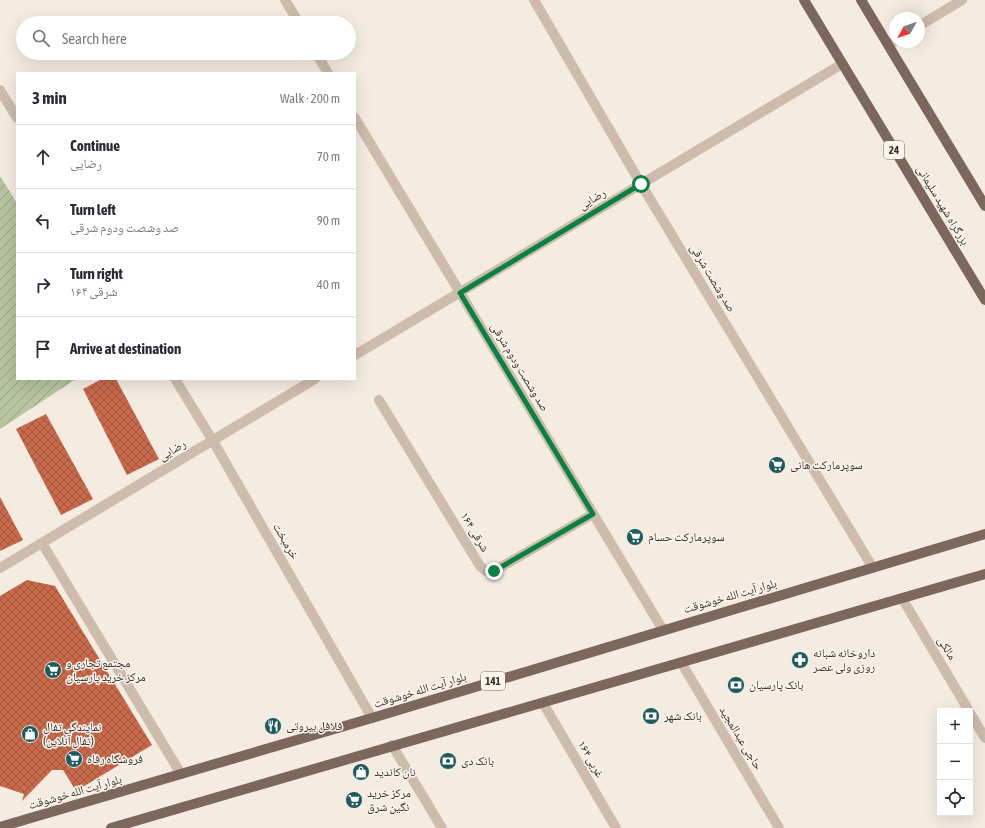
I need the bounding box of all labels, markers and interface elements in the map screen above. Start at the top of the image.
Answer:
north arrow [889,12,925,48]
search box [16,16,356,60]
icon: search [30,27,52,49]
text: Search here [62,30,127,47]
text: 3 min [32,88,67,108]
text: Walk · 200 m [280,91,340,106]
text: Continue [70,137,120,154]
road number: 24 [884,141,904,159]
icon: ahead [32,146,54,168]
text: 70 m [317,149,340,164]
text: رضایی [70,156,102,171]
street label: بزرگراه شهید سلیمانی [913,162,972,248]
route start [632,175,650,193]
street label: رضایی [576,185,609,213]
text: Turn left [70,201,116,218]
icon: left [32,210,54,232]
text: 90 m [317,213,340,228]
text: صد وشصت ودوم شرقى [70,220,179,235]
street label: صد وشصت شرقی [687,241,739,315]
text: Turn right [70,265,123,282]
icon: right [32,274,54,296]
text: 40 m [317,277,340,292]
text: ۱۶۴ شرقی [70,284,118,299]
street label: صد وشصت ودوم شرقى [487,320,552,414]
icon: arrive [32,338,54,360]
text: Arrive at destination [70,340,181,357]
street label: رضایی [156,436,189,464]
supermarket icon: سوپرمارکت هانی [767,455,787,475]
place label: سوپرمارکت هانی [790,458,863,472]
street label: ۱۶۴ شرقی [458,510,492,554]
street label: خرمبخت [270,520,302,562]
supermarket icon: سوپرمارکت حسام [625,527,645,547]
place label: سوپرمارکت حسام [648,530,725,545]
route end [485,562,503,580]
street label: بلوار آیت الله خوشوقت [682,576,778,616]
street label: مالکی [935,634,959,662]
place label: داروخانه شبانه روزی ولی عصر [812,646,876,674]
pharmacy icon: داروخانه شبانه روزی ولی عصر [790,650,810,670]
place label: مجتمع تجاری و مرکز خرید پارسیان [66,656,146,684]
supermarket icon: مجتمع تجاری و مرکز خرید پارسیان [43,660,63,680]
street label: بلوار آیت الله خوشوقت [372,669,468,711]
road number: 141 [481,672,505,690]
bank icon: بانک پارسیان [726,675,746,695]
place label: بانک پارسیان [749,678,804,692]
street label: حاجی عبدالمجید [716,704,766,773]
bank icon: بانک شهر [641,706,661,726]
map controls [937,708,973,816]
button: + [937,708,973,744]
place label: بانک شهر [663,709,702,723]
restaurant icon: فلافل بیروتی [263,716,283,736]
place label: فلافل بیروتی [286,719,343,733]
place label: نمایندگی تفال (تفال آنلاین) [43,720,101,748]
shop icon: نمایندگی تفال (تفال آنلاین) [20,724,40,744]
street label: ۱۶۴ غربی [575,738,607,780]
button: − [937,744,973,780]
supermarket icon: فروشگاه رفاه [64,749,84,769]
bank icon: بانک دی [438,751,458,771]
place label: فروشگاه رفاه [87,752,143,766]
place label: بانک دی [461,754,494,768]
shop icon: نان کاندید [351,762,371,782]
place label: نان کاندید [374,765,416,779]
street label: بلوار آیت الله خوشوقت [27,772,123,812]
button: locate [937,780,973,816]
place label: مرکز خرید نگین شرق [367,786,411,814]
supermarket icon: مرکز خرید نگین شرق [344,790,364,810]

